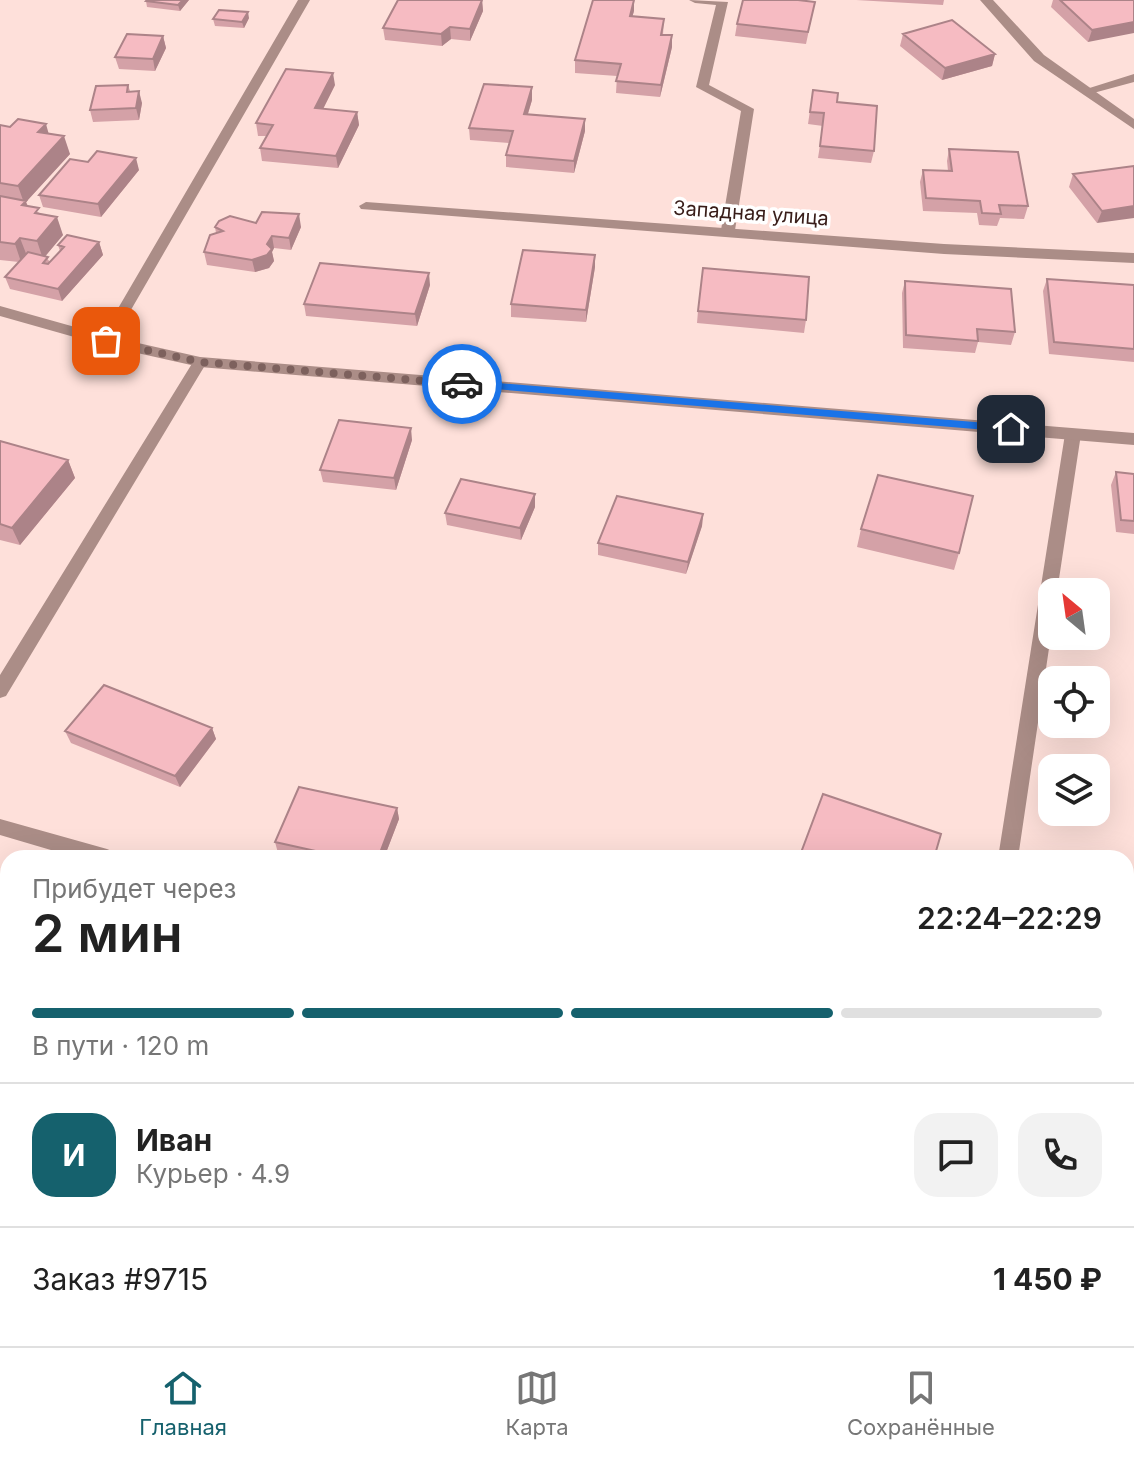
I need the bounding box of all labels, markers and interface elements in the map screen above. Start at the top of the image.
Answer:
street label: Западная улица [672,196,830,230]
pin [72,307,140,375]
icon: bag [84,319,128,363]
courier [422,344,502,424]
icon: car [440,362,484,406]
pin [977,395,1045,463]
icon: home [989,407,1033,451]
north arrow [1038,578,1110,650]
map controls [1038,578,1110,826]
button: locate [1038,666,1110,738]
button: layers [1038,754,1110,826]
text: Прибудет через [32,873,236,904]
text: 22:24–22:29 [917,900,1102,936]
text: 2 мин [32,902,183,965]
text: В пути · 120 m [32,1030,209,1061]
button: chat [914,1113,998,1197]
button: phone [1018,1113,1102,1197]
text: Иван [136,1122,212,1158]
text: И [63,1137,85,1173]
text: Курьер · 4.9 [136,1158,290,1189]
text: Заказ #9715 [32,1261,208,1297]
text: 1 450 ₽ [993,1261,1102,1297]
tab: Главная [139,1366,227,1440]
tab: Карта [505,1366,569,1440]
tab: Сохранённые [847,1366,995,1440]

